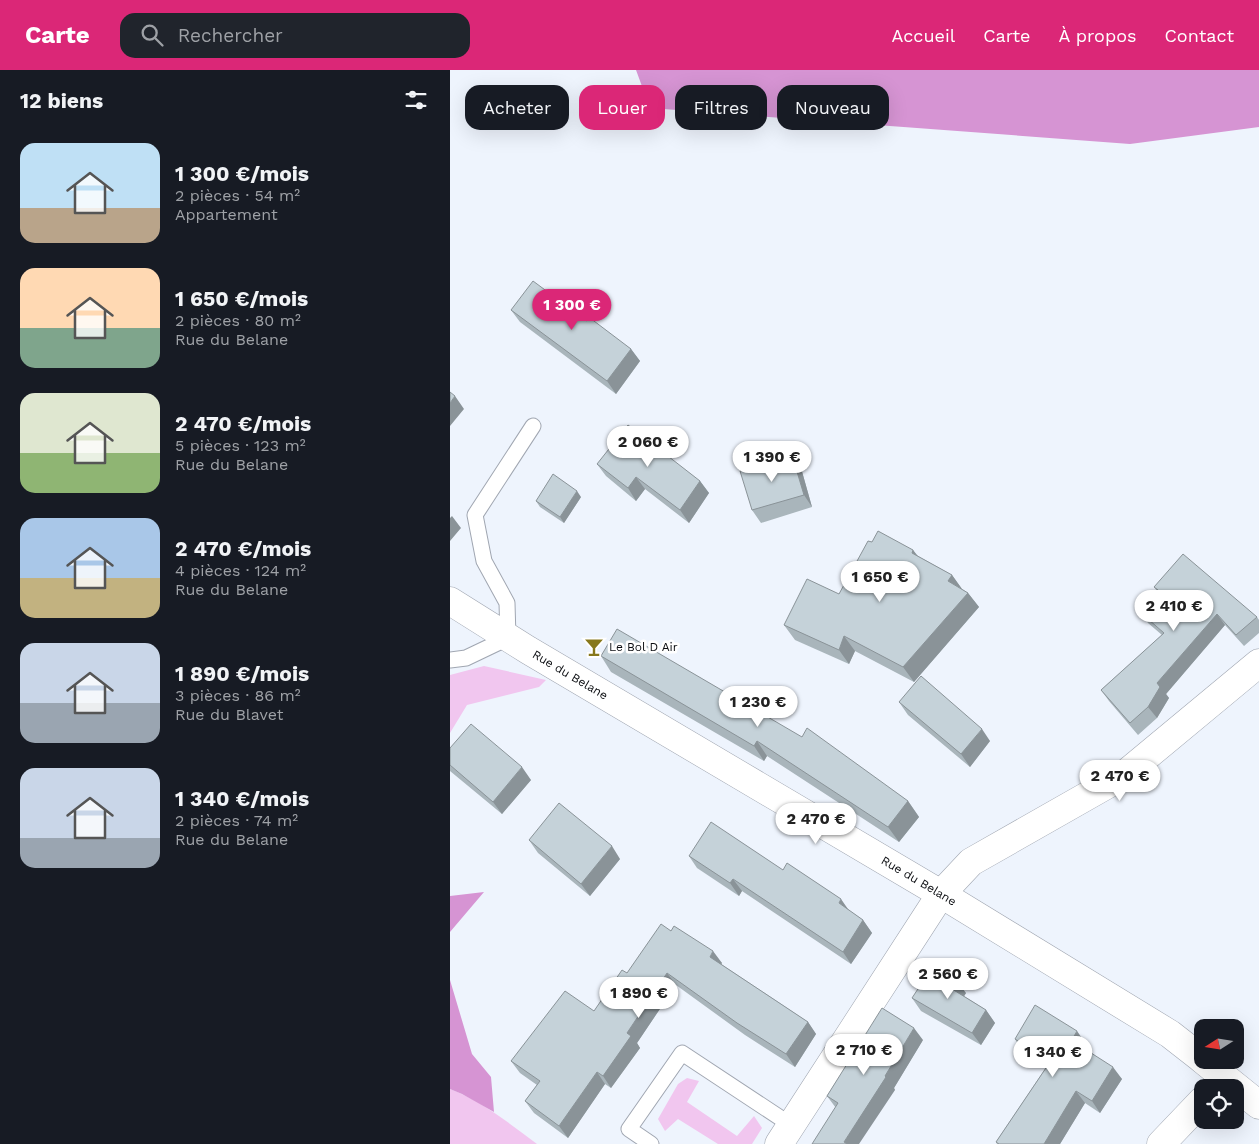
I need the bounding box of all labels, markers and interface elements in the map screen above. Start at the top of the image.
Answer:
search box [120,13,470,58]
text: Carte [25,21,90,49]
icon: search [138,21,166,49]
text: Rechercher [178,24,283,47]
text: Accueil [892,25,955,46]
text: Carte [983,25,1030,46]
text: À propos [1058,25,1136,46]
text: Contact [1164,25,1234,46]
chip: Acheter [465,85,569,130]
chip: Louer [579,85,665,130]
chip: Filtres [675,85,767,130]
chip: Nouveau [777,85,889,130]
icon: filters [402,86,430,114]
text: 12 biens [20,88,103,113]
text: 1 300 €/mois [175,161,309,186]
icon: home [60,163,120,223]
text: 2 pièces · 54 m² [175,186,300,205]
text: Appartement [175,205,278,224]
text: 1 650 €/mois [175,286,308,311]
icon: home [60,288,120,348]
pin: 1 300 € [526,288,618,331]
text: 1 300 € [543,295,601,314]
text: 2 pièces · 80 m² [175,311,301,330]
text: Rue du Belane [175,330,288,349]
text: 2 470 €/mois [175,411,311,436]
icon: home [60,413,120,473]
pin: 2 060 € [602,426,694,468]
text: 2 060 € [618,432,678,451]
text: 5 pièces · 123 m² [175,436,306,455]
pin: 1 390 € [726,440,818,483]
text: 1 390 € [744,447,800,466]
text: Rue du Belane [175,455,288,474]
text: 2 470 €/mois [175,536,311,561]
icon: home [60,538,120,598]
pin: 1 650 € [834,560,926,603]
text: 4 pièces · 124 m² [175,561,306,580]
text: 1 650 € [852,567,908,586]
text: Rue du Belane [175,580,288,599]
pin: 2 410 € [1128,590,1220,632]
text: 2 410 € [1145,596,1203,615]
bar icon: Le Bol D Air [583,636,605,658]
place label: Le Bol D Air [609,640,678,654]
street label: Rue du Belane [530,647,610,703]
text: 1 890 €/mois [175,661,309,686]
icon: home [60,663,120,723]
text: 3 pièces · 86 m² [175,686,301,705]
pin: 1 230 € [712,686,804,728]
text: 1 230 € [730,692,786,711]
text: Rue du Blavet [175,705,284,724]
pin: 2 470 € [1074,760,1166,802]
text: 2 470 € [1090,766,1150,785]
text: 1 340 €/mois [175,786,309,811]
icon: home [60,788,120,848]
pin: 2 470 € [770,802,862,845]
text: 2 470 € [786,809,846,828]
text: 2 pièces · 74 m² [175,811,298,830]
text: Rue du Belane [175,830,288,849]
street label: Rue du Belane [879,853,959,909]
pin: 2 560 € [902,958,994,1000]
text: 2 560 € [918,964,978,983]
pin: 1 890 € [593,976,685,1019]
text: 1 890 € [610,983,668,1002]
north arrow [1194,1019,1244,1069]
map controls [1194,1019,1244,1129]
pin: 2 710 € [818,1034,910,1076]
pin: 1 340 € [1007,1036,1099,1078]
text: 2 710 € [836,1040,892,1059]
text: 1 340 € [1024,1042,1082,1061]
button: locate [1194,1079,1244,1129]

